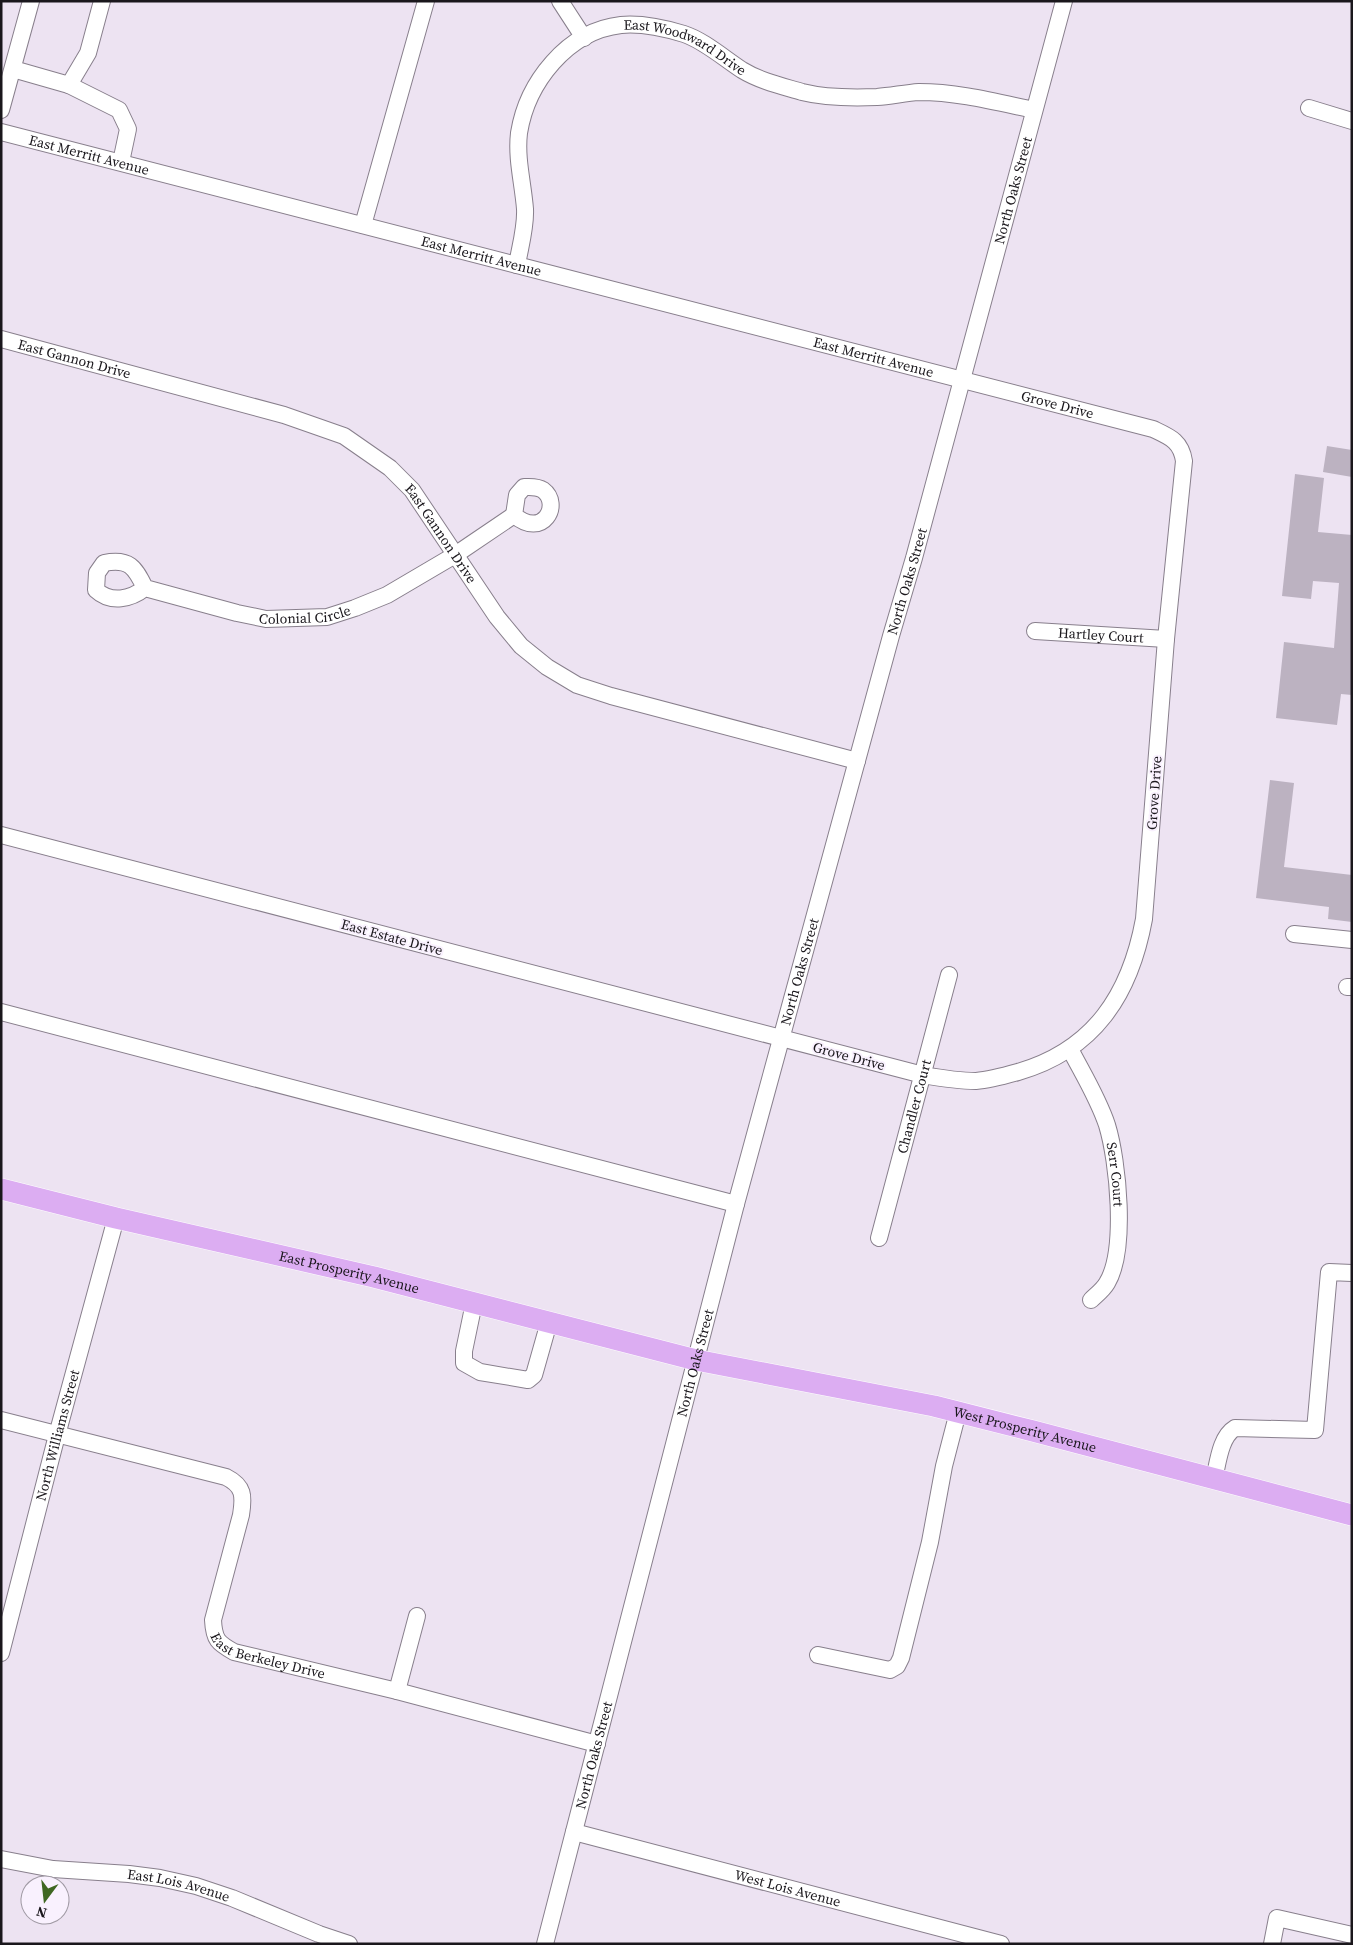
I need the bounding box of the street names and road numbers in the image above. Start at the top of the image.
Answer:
street label: East Woodward Drive [623,14,750,80]
street label: East Merritt Avenue [27,130,151,180]
street label: North Oaks Street [989,134,1037,246]
street label: East Merritt Avenue [419,231,544,281]
street label: East Merritt Avenue [811,332,936,382]
street label: East Gannon Drive [16,334,133,383]
street label: Grove Drive [1019,385,1096,423]
street label: East Gannon Drive [401,479,482,587]
street label: North Oaks Street [882,525,932,637]
street label: Colonial Circle [257,600,353,629]
street label: Hartley Court [1058,622,1145,648]
street label: Grove Drive [1141,755,1167,831]
street label: East Estate Drive [339,914,445,960]
street label: North Oaks Street [775,915,824,1028]
street label: Grove Drive [811,1037,887,1075]
street label: Chandler Court [892,1057,936,1156]
street label: Serr Court [1102,1140,1129,1208]
street label: East Prosperity Avenue [277,1246,421,1298]
street label: North Oaks Street [671,1307,719,1419]
street label: North Williams Street [30,1367,84,1503]
street label: West Prosperity Avenue [951,1401,1099,1457]
street label: East Berkeley Drive [205,1629,327,1683]
street label: North Oaks Street [570,1699,617,1811]
street label: East Lois Avenue [126,1864,233,1907]
street label: West Lois Avenue [732,1865,843,1912]

